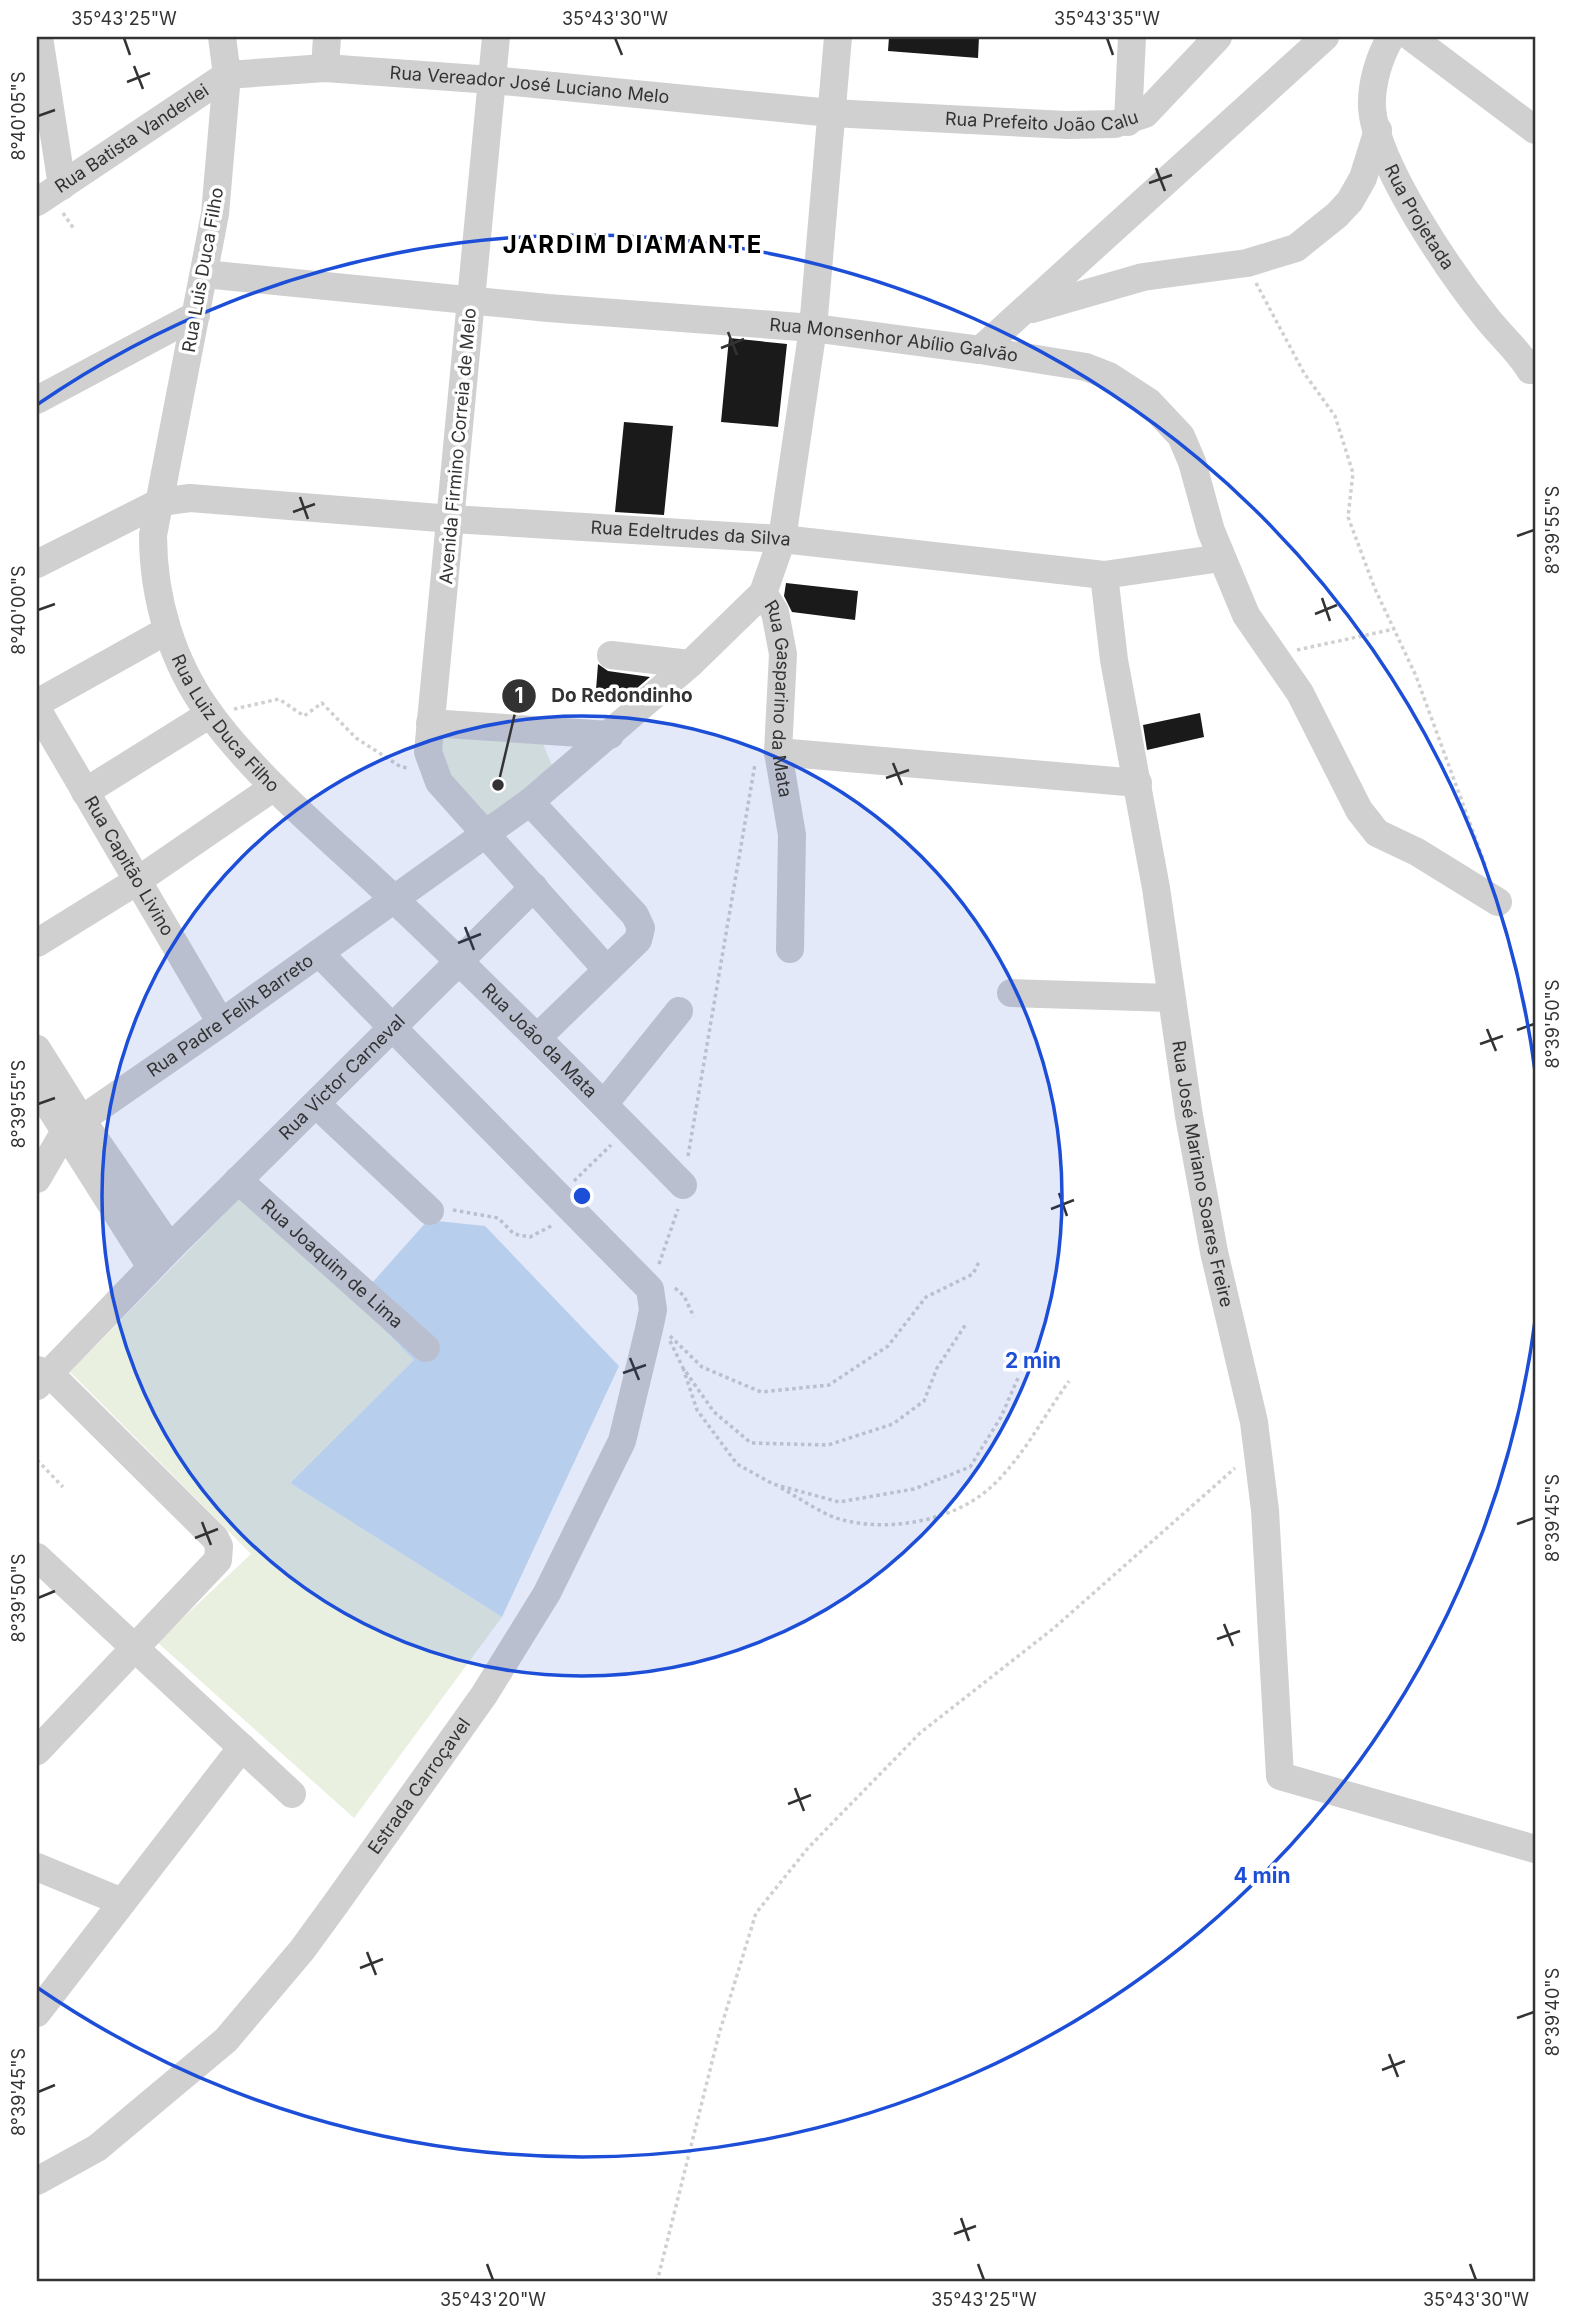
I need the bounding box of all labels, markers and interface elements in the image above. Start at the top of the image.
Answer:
text: 35°43'25"W [71,8,177,29]
text: 35°43'30"W [562,8,668,29]
text: 35°43'35"W [1054,8,1160,29]
street label: Rua Vereador José Luciano Melo [389,62,670,107]
text: 8°40'05"S [8,72,29,160]
street label: Rua Batista Vanderlei [51,79,212,197]
street label: Rua Prefeito João Calu [945,106,1141,135]
street label: Rua Projetada [1381,161,1459,273]
street label: Rua Luis Duca Filho [178,186,227,354]
district label: JARDIM DIAMANTE [503,230,763,259]
street label: Avenida Firmino Correia de Melo [435,307,480,585]
street label: Rua Monsenhor Abílio Galvão [769,314,1020,366]
text: 8°39'55"S [1542,486,1563,574]
street label: Rua Edeltrudes da Silva [590,516,792,550]
text: 8°40'00"S [8,565,29,655]
street label: Rua Gasparino da Mata [760,596,796,799]
street label: Rua Luiz Duca Filho [168,651,284,796]
callout: Do Redondinho [502,676,706,716]
text: 1 [514,683,524,708]
text: Do Redondinho [551,684,693,707]
street label: Rua Capitão Livino [80,792,179,939]
street label: Rua Padre Felix Barreto [143,949,317,1081]
street label: Rua João da Mata [478,979,602,1102]
text: 8°39'50"S [1542,980,1563,1068]
street label: Rua Victor Carneval [275,1010,409,1144]
street label: Rua José Mariano Soares Freire [1168,1039,1238,1309]
text: 8°39'55"S [8,1060,29,1148]
centre of rings [570,1184,594,1208]
street label: Rua Joaquim de Lima [257,1195,407,1332]
text: 2 min [1005,1348,1061,1373]
text: 8°39'45"S [1542,1474,1563,1562]
text: 8°39'50"S [8,1554,29,1642]
street label: Estrada Carroçavel [363,1714,474,1858]
text: 4 min [1233,1863,1291,1888]
text: 8°39'40"S [1542,1968,1563,2056]
text: 8°39'45"S [8,2048,29,2136]
text: 35°43'20"W [440,2289,546,2310]
text: 35°43'25"W [931,2289,1037,2310]
text: 35°43'30"W [1423,2289,1529,2310]

